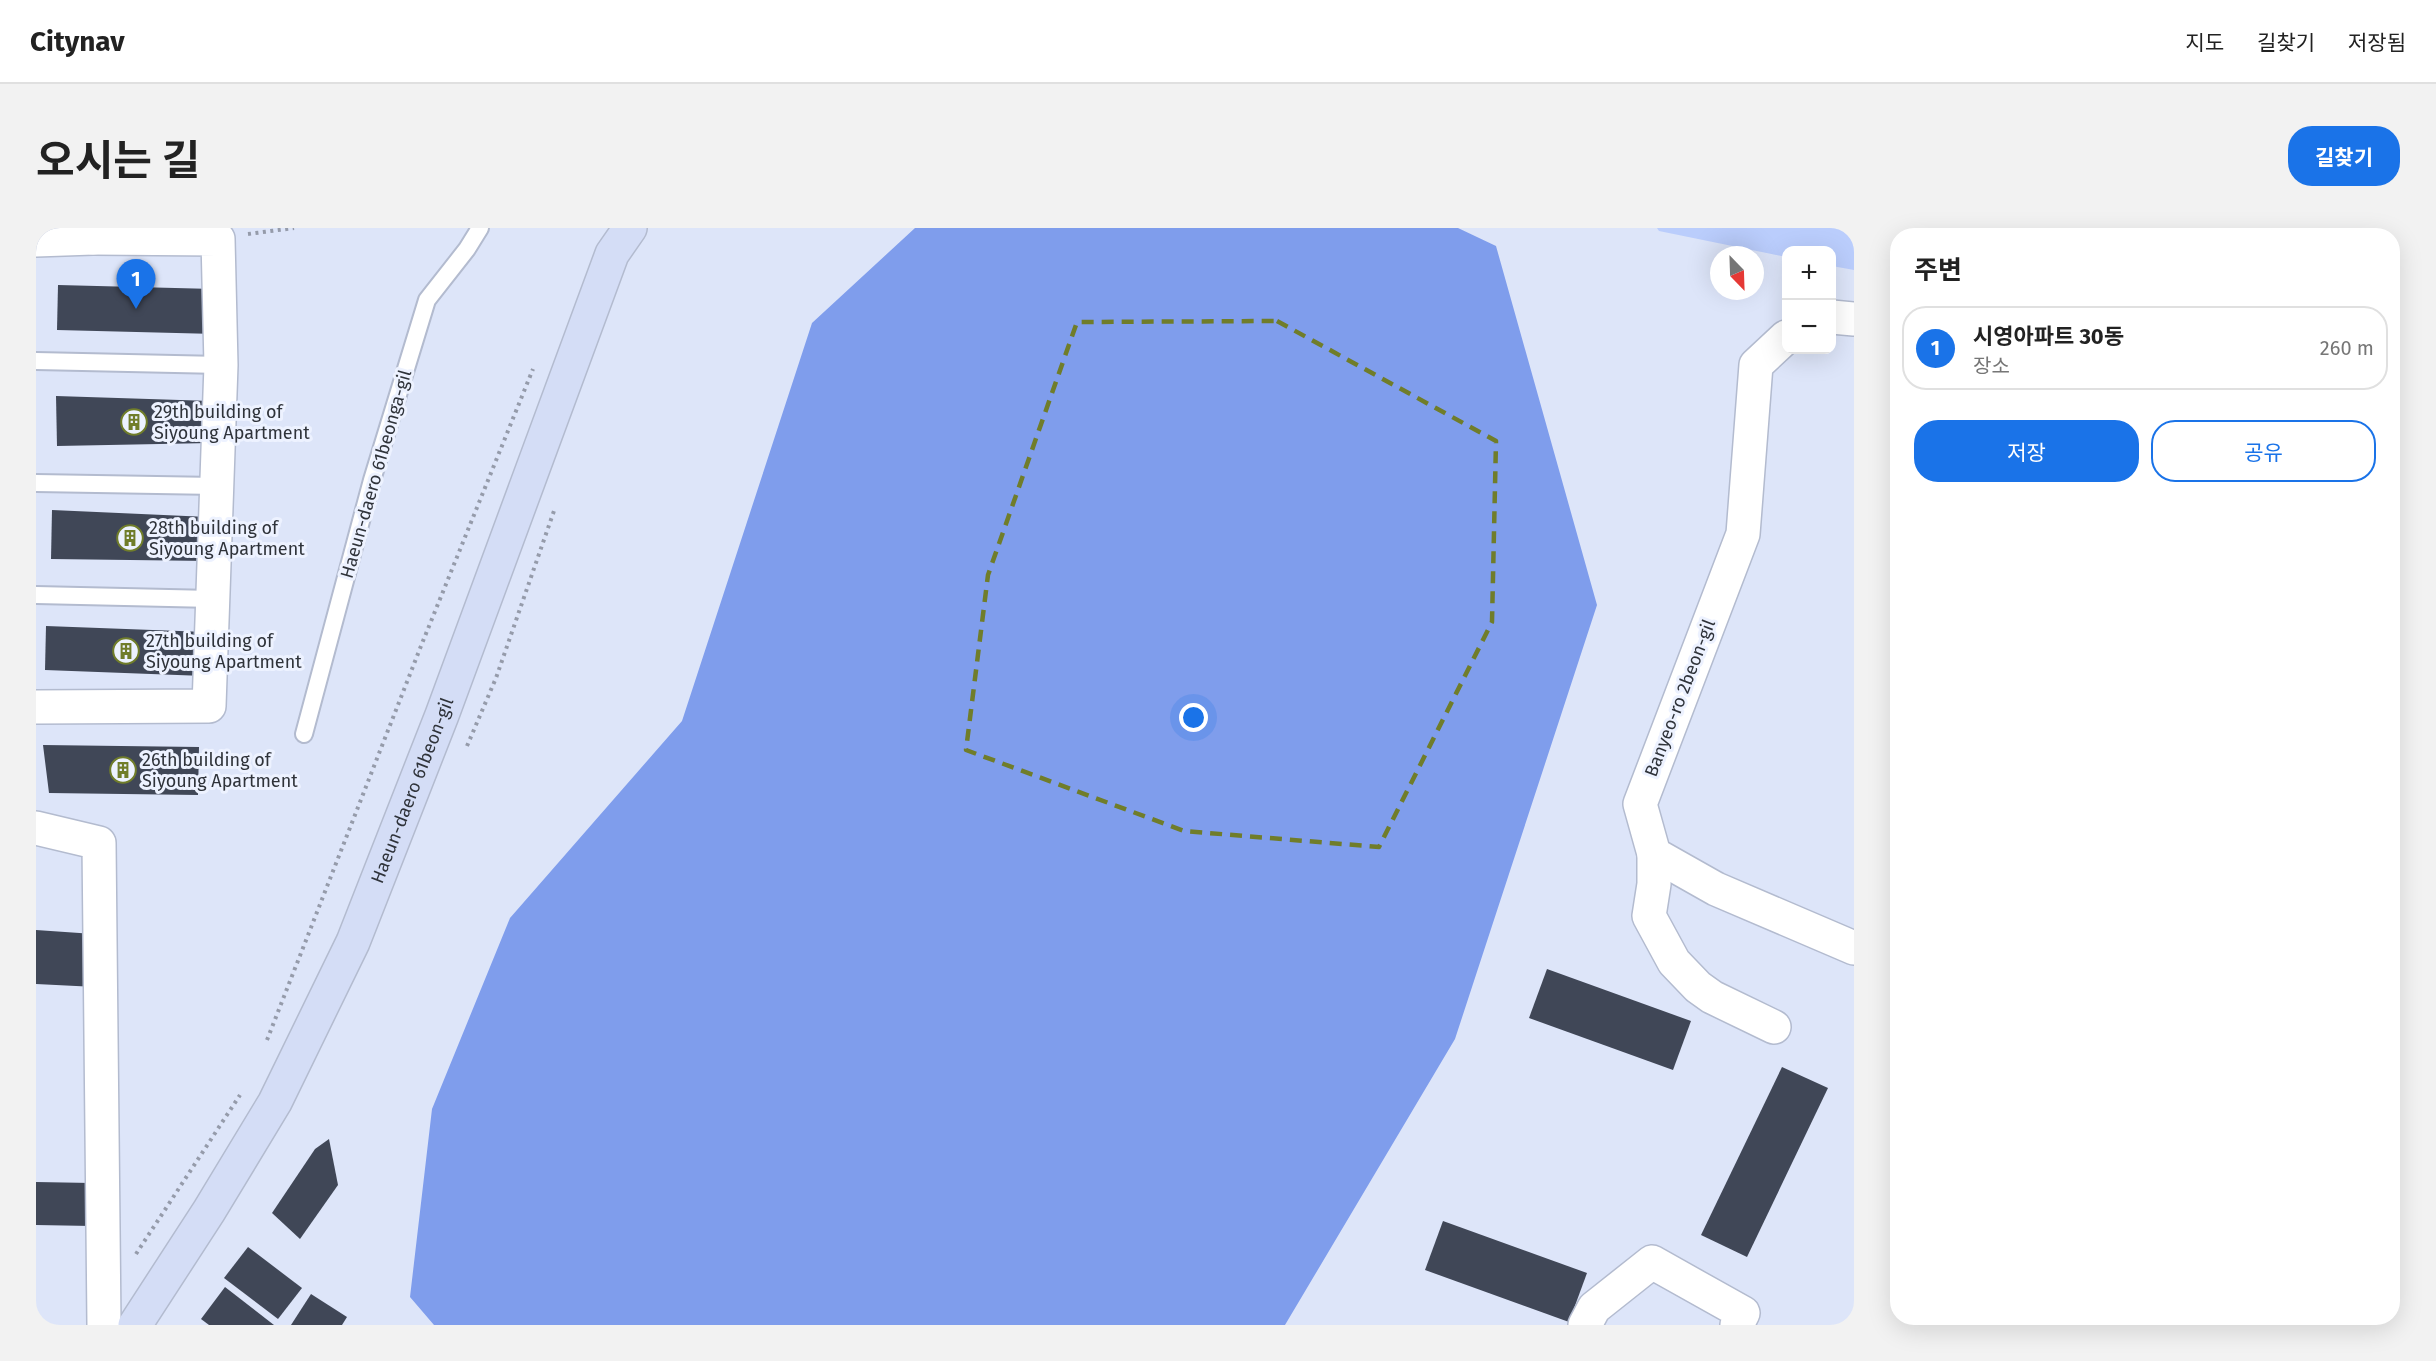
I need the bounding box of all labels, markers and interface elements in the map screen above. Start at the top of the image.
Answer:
text: Citynav [30,25,125,58]
text: 지도 [2185,30,2224,56]
text: 길찾기 [2257,30,2315,56]
text: 저장됨 [2348,30,2406,56]
button: 길찾기 [2288,126,2400,186]
text: 오시는 길 [36,136,201,186]
north arrow [1710,246,1764,300]
map controls [1782,246,1836,354]
button: + [1782,246,1836,300]
text: 주변 [1914,255,1962,286]
pin: 1 [116,260,156,309]
button: − [1782,300,1836,354]
text: 시영아파트 30동 [1973,323,2124,350]
text: 1 [1931,336,1940,360]
text: 260 m [2320,336,2374,360]
text: 장소 [1973,354,2010,378]
street label: Haeun-daero 61beonga-gil [336,367,416,581]
place label: 29th building of Siyoung Apartment [154,401,310,444]
building icon: 29th building of Siyoung Apartment [119,407,149,437]
button: 저장 [1914,420,2139,482]
button: 공유 [2151,420,2376,482]
place label: 28th building of Siyoung Apartment [149,517,305,560]
building icon: 28th building of Siyoung Apartment [115,523,145,553]
street label: Banyeo-ro 2beon-gil [1640,616,1720,780]
place label: 27th building of Siyoung Apartment [146,630,302,673]
building icon: 27th building of Siyoung Apartment [111,636,141,666]
street label: Haeun-daero 61beon-gil [366,695,458,886]
your location [1179,703,1208,732]
place label: 26th building of Siyoung Apartment [142,749,298,792]
building icon: 26th building of Siyoung Apartment [108,755,138,785]

